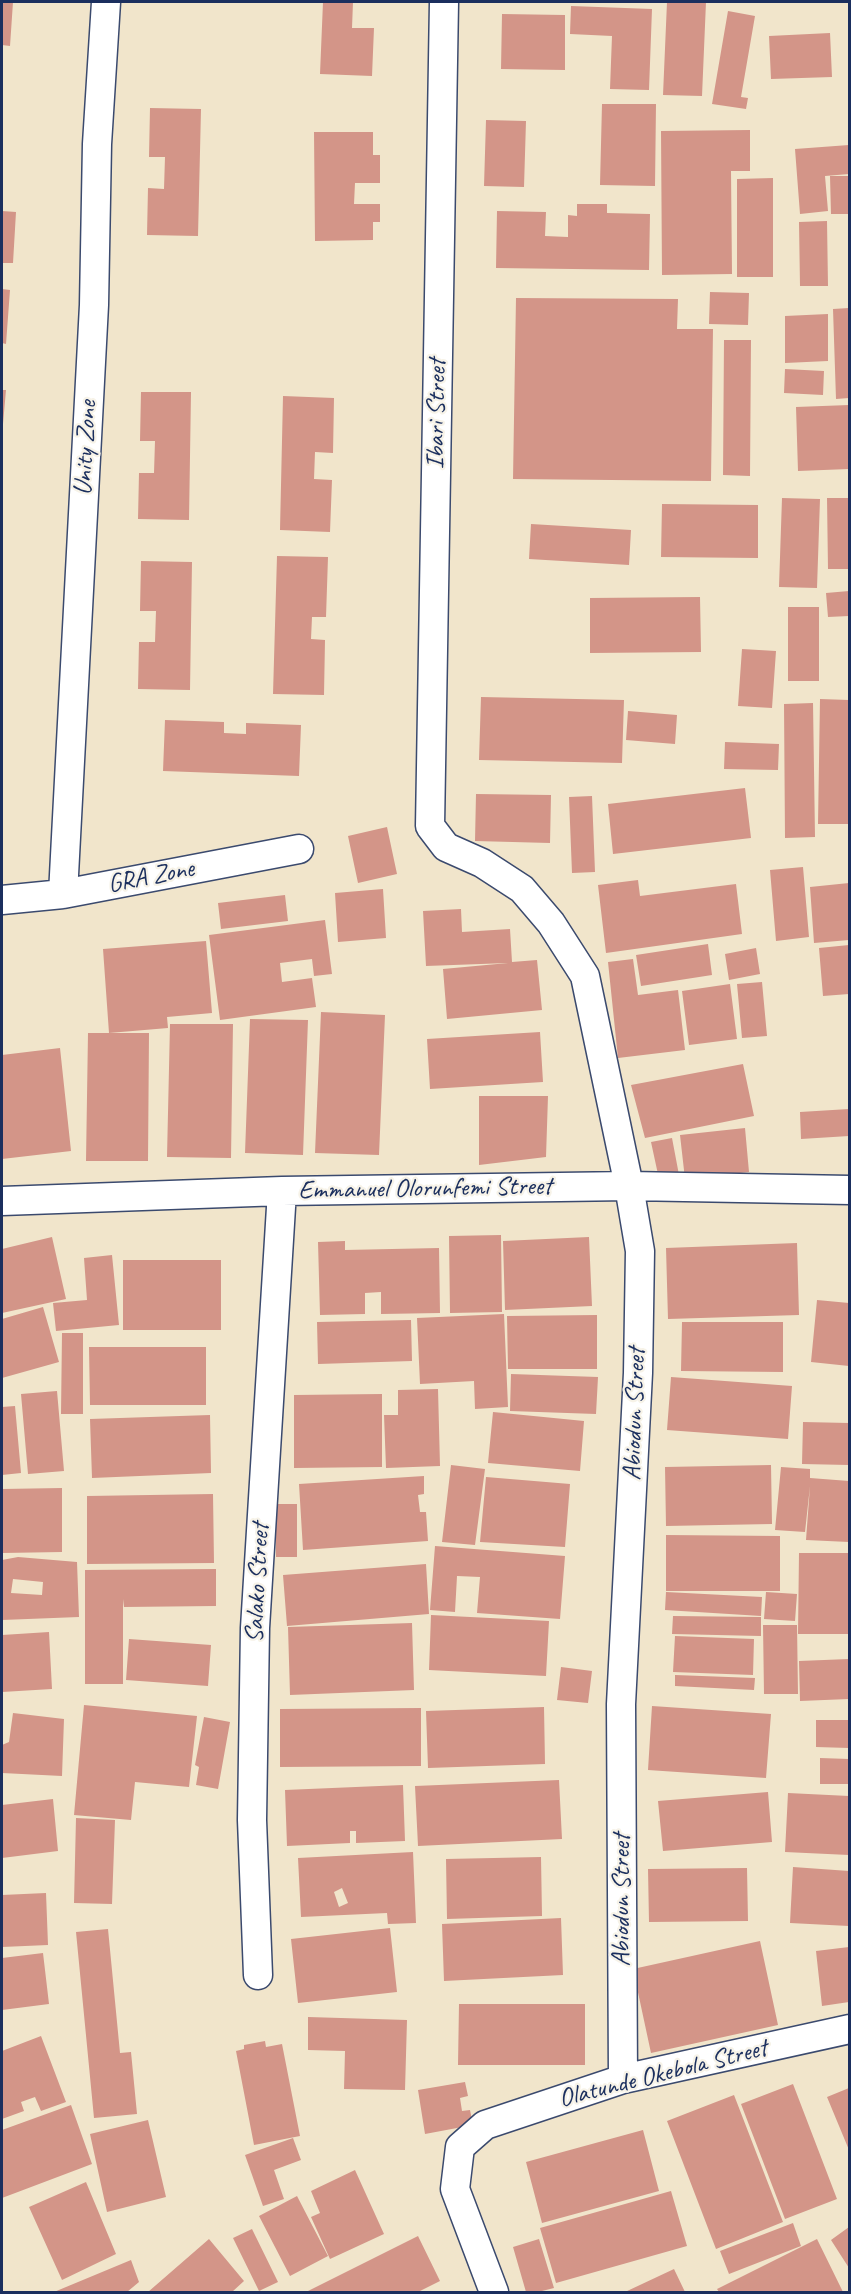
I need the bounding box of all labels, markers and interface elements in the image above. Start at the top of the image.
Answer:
street label: Ibari Street [420,359,454,469]
street label: Unity Zone [68,400,104,496]
street label: GRA Zone [105,853,197,901]
street label: Emmanuel Olorunfemi Street [298,1171,552,1207]
street label: Abiodun Street [617,1347,653,1481]
street label: Salako Street [239,1522,277,1644]
street label: Abiodun Street [606,1834,638,1966]
street label: Olatunde Okebola Street [555,2033,771,2115]

